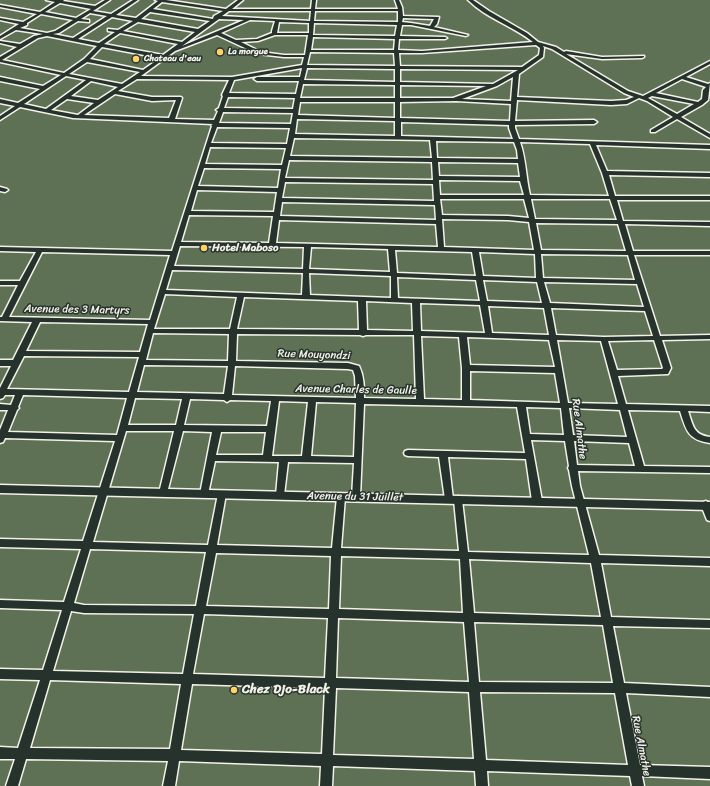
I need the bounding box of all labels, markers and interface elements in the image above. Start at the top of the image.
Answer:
marker: La morgue [215,47,225,57]
place label: La morgue [228,47,268,57]
marker: Chateau d'eau [131,54,141,64]
place label: Chateau d'eau [144,54,201,64]
place label: Hotel Maboso [212,241,278,255]
marker: Hotel Maboso [199,243,209,253]
street label: Avenue des 3 Martyrs [24,302,130,318]
street label: Rue Mouyondzi [277,347,351,363]
street label: Avenue Charles de Gaulle [295,382,417,398]
street label: Rue Almathe [569,398,589,460]
street label: Avenue du 31 Juillet [307,490,403,504]
place label: Chez Djo-Black [242,682,330,698]
marker: Chez Djo-Black [229,685,239,695]
street label: Rue Almathe [629,715,653,777]

